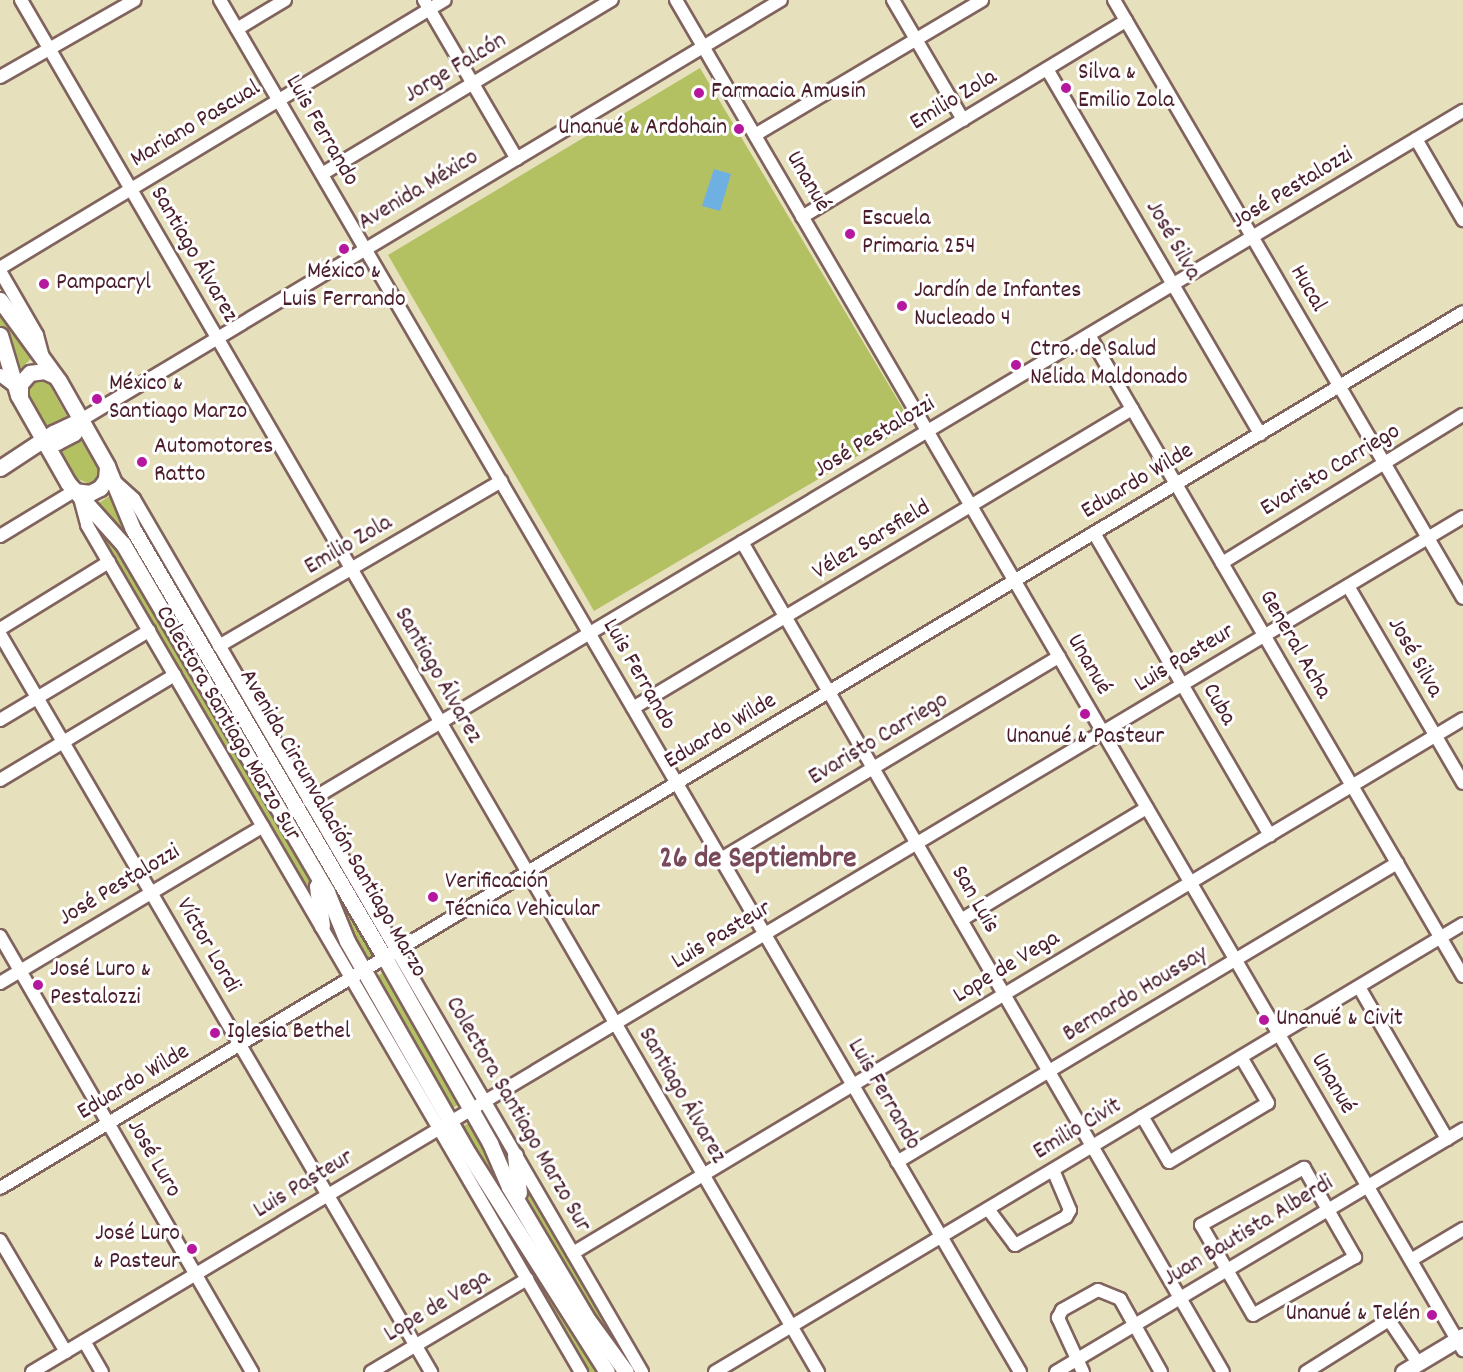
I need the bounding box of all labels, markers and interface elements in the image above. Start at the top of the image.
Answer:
street label: Jorge Falcón [400,27,512,111]
place label: Silva & Emilio Zola [1078,60,1174,116]
street label: Emilio Zola [905,64,1003,138]
street label: Luis Ferrando [278,70,364,192]
street label: Mariano Pascual [126,75,266,175]
place label: Farmacia Amusin [711,79,866,107]
marker: Silva & Emilio Zola [1059,81,1073,95]
marker: Farmacia Amusin [692,86,706,100]
place label: Unanué & Ardohain [558,115,727,143]
marker: Unanué & Ardohain [732,122,746,136]
street label: José Pestalozzi [1227,142,1359,236]
street label: Avenida México [354,144,484,238]
street label: Unanué [778,146,836,218]
street label: Santiago Álvarez [143,182,243,328]
street label: José Silva [1138,196,1206,286]
place label: Escuela Primaria 254 [862,206,976,262]
marker: Escuela Primaria 254 [843,227,857,241]
marker: México & Luis Ferrando [337,242,351,256]
place label: México & Luis Ferrando [282,259,406,315]
street label: Hucal [1282,260,1332,318]
place label: Pampacryl [56,270,151,298]
marker: Pampacryl [37,277,51,291]
place label: Jardín de Infantes Nucleado 4 [914,278,1081,334]
marker: Jardín de Infantes Nucleado 4 [895,299,909,313]
place label: Ctro. de Salud Nelida Maldonado [1030,337,1188,393]
marker: Ctro. de Salud Nelida Maldonado [1007,356,1025,374]
place label: México & Santiago Marzo [109,371,247,427]
street label: José Pestalozzi [809,391,941,485]
marker: México & Santiago Marzo [90,392,104,406]
street label: Evaristo Carriego [1256,418,1406,524]
place label: Automotores Ratto [154,434,273,490]
street label: Eduardo Wilde [1077,437,1199,527]
marker: Automotores Ratto [135,455,149,469]
street label: Vélez Sarsfield [808,495,936,587]
street label: Emilio Zola [300,509,398,583]
street label: General Acha [1251,586,1337,704]
street label: Colectora Santiago Marzo Sur [148,601,306,847]
street label: Santiago Álvarez [387,603,487,749]
street label: José Silva [1380,613,1448,703]
street label: Luis Ferrando [595,614,681,736]
street label: Luis Pasteur [1130,618,1240,700]
street label: Unanué [1059,629,1117,701]
street label: Avenida Circunvalación Santiago Marzo [232,665,432,983]
street label: Cuba [1195,679,1241,731]
street label: Eduardo Wilde [660,687,782,777]
street label: Evaristo Carriego [804,687,954,793]
marker: Unanué & Pasteur [1078,707,1092,721]
place label: Unanué & Pasteur [1006,724,1164,752]
street label: José Pestalozzi [54,839,186,933]
district label: 26 de Septiembre [660,843,856,879]
street label: San Luis [943,861,1005,939]
place label: Verificación Técnica Vehicular [445,869,600,925]
marker: Verificación Técnica Vehicular [426,890,440,904]
street label: Víctor Lordi [168,894,246,998]
street label: Luis Pasteur [667,895,777,977]
street label: Lope de Vega [949,925,1065,1011]
street label: Bernardo Houssay [1058,940,1214,1050]
place label: José Luro & Pestalozzi [50,957,151,1013]
marker: José Luro & Pestalozzi [31,978,45,992]
street label: Colectora Santiago Marzo Sur [438,992,596,1238]
place label: Unanué & Civit [1276,1006,1403,1034]
marker: Unanué & Civit [1257,1013,1271,1027]
place label: Iglesia Bethel [227,1019,351,1047]
street label: Santiago Álvarez [631,1023,731,1169]
marker: Iglesia Bethel [208,1026,222,1040]
street label: Luis Ferrando [840,1034,926,1156]
street label: Eduardo Wilde [73,1038,195,1128]
street label: Unanué [1303,1048,1361,1120]
street label: Emilio Civit [1029,1093,1127,1167]
street label: José Luro [119,1115,187,1203]
street label: Luis Pasteur [249,1144,359,1226]
street label: Juan Bautista Alberdi [1159,1170,1339,1294]
place label: José Luro & Pasteur [93,1221,180,1277]
marker: José Luro & Pasteur [185,1242,199,1256]
street label: Lope de Vega [380,1264,496,1350]
place label: Unanué & Telén [1285,1301,1420,1329]
marker: Unanué & Telén [1425,1308,1439,1322]

